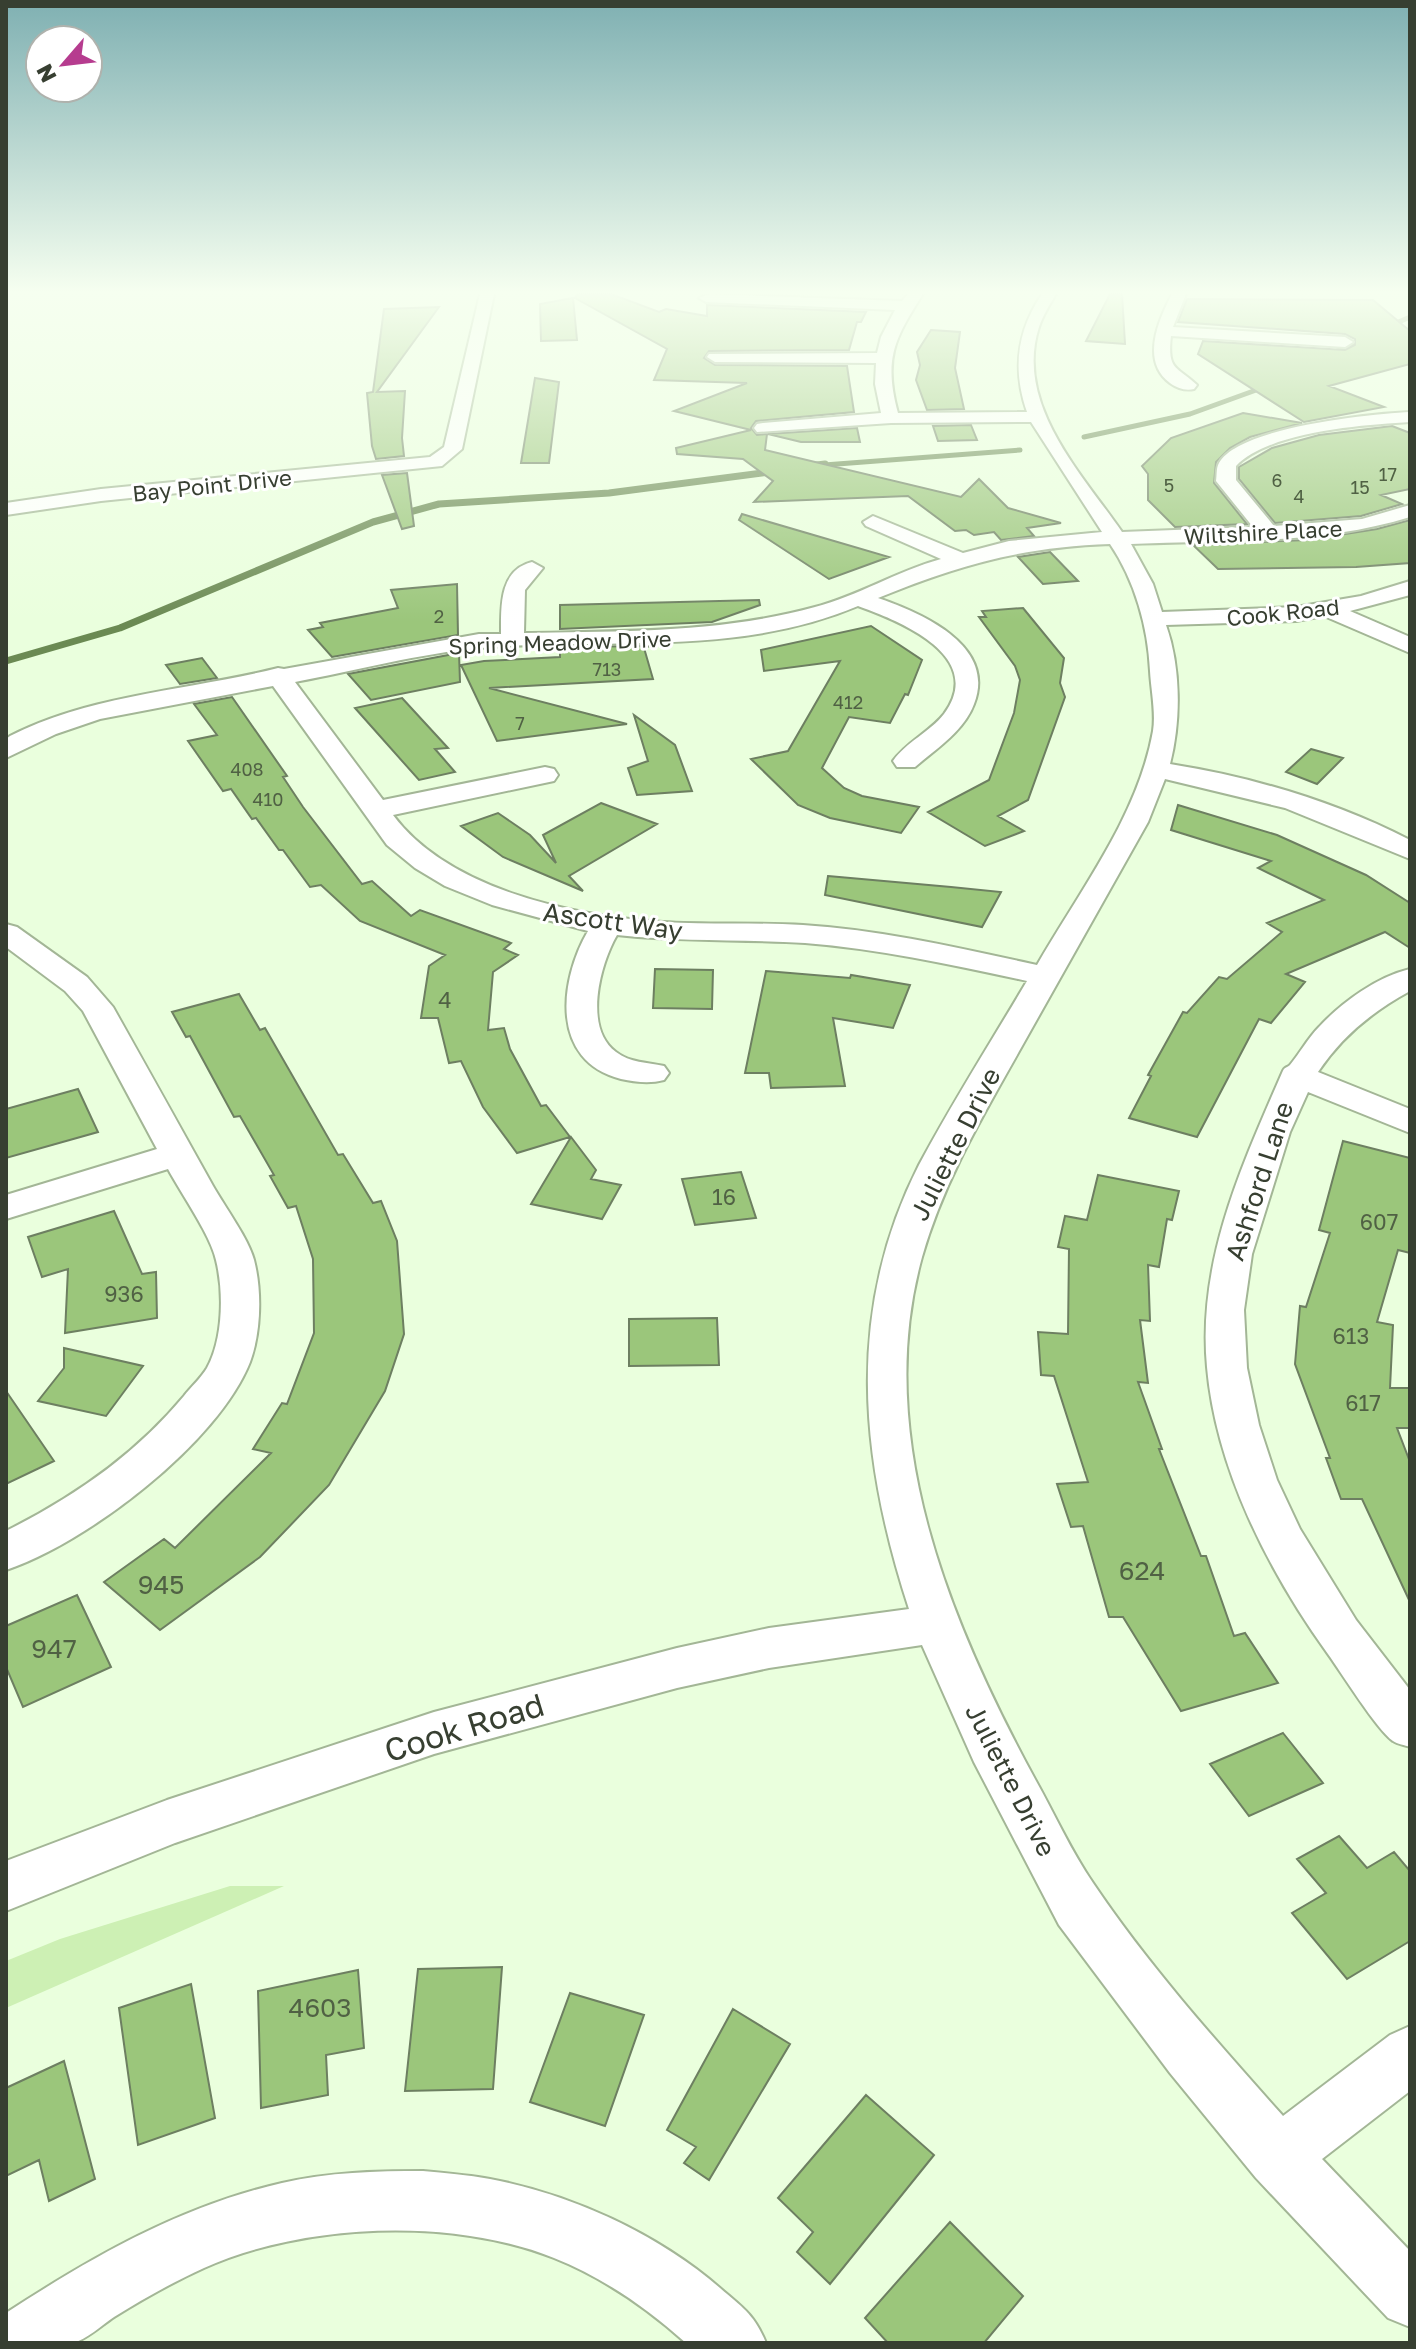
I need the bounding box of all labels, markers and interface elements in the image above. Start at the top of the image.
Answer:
north arrow [24,24,104,104]
text: N [30,60,62,87]
street label: Bay Point Drive [131,463,293,507]
house number: 17 [1379,463,1397,485]
house number: 6 [1272,469,1282,491]
house number: 5 [1164,474,1174,496]
house number: 15 [1350,476,1370,498]
house number: 4 [1294,485,1305,507]
street label: Wiltshire Place [1183,514,1343,550]
street label: Cook Road [1225,593,1341,631]
house number: 2 [434,605,444,627]
street label: Spring Meadow Drive [448,625,672,659]
house number: 713 [593,658,621,680]
house number: 412 [833,691,863,713]
house number: 7 [515,712,525,734]
house number: 408 [230,758,264,780]
house number: 410 [253,788,283,810]
street label: Ascott Way [541,896,685,946]
house number: 4 [438,986,452,1013]
street label: Juliette Drive [903,1063,1007,1225]
street label: Ashford Lane [1219,1098,1299,1264]
house number: 16 [712,1183,736,1210]
house number: 607 [1360,1208,1398,1235]
house number: 936 [104,1280,144,1307]
house number: 613 [1333,1322,1369,1349]
house number: 617 [1345,1389,1381,1416]
house number: 624 [1119,1555,1165,1586]
house number: 945 [138,1569,184,1600]
house number: 947 [31,1633,77,1664]
street label: Cook Road [380,1685,548,1769]
street label: Juliette Drive [959,1699,1063,1861]
house number: 4603 [289,1992,351,2023]

